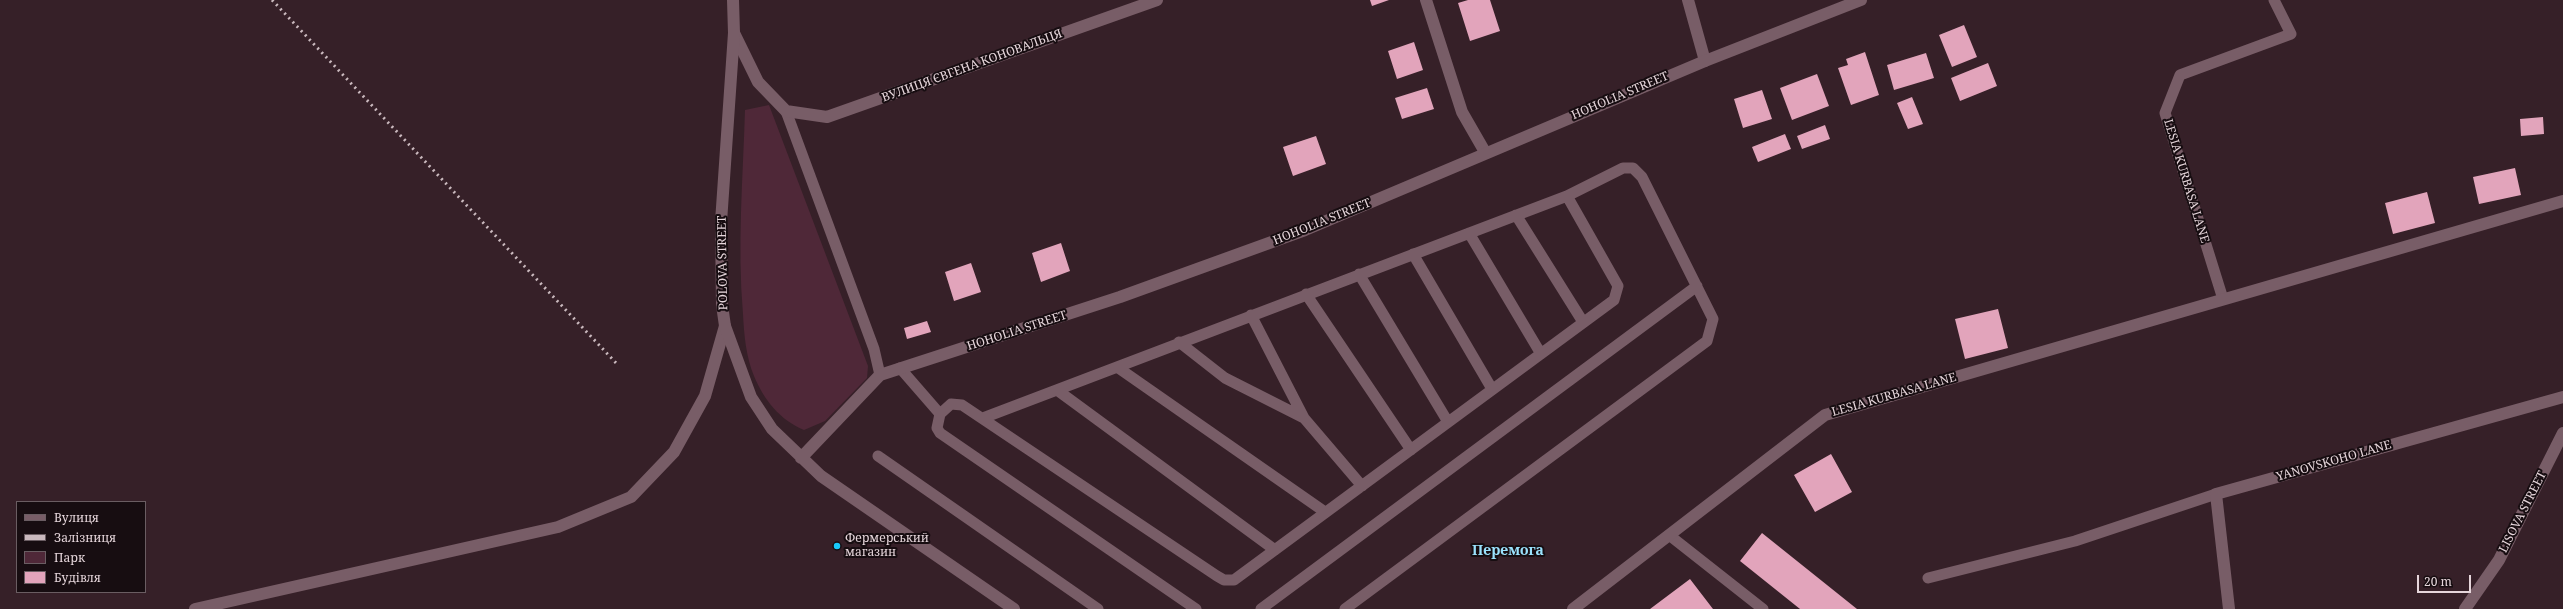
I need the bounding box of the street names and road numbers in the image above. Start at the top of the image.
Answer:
street label: ВУЛИЦЯ ЄВГЕНА КОНОВАЛЬЦЯ [880,27,1064,105]
street label: HOHOLIA STREET [1569,69,1671,123]
street label: LESIA KURBASA LANE [2160,117,2212,245]
street label: HOHOLIA STREET [1271,196,1373,248]
street label: POLOVA STREET [715,215,731,311]
street label: HOHOLIA STREET [965,308,1069,354]
street label: LESIA KURBASA LANE [1830,370,1958,420]
street label: YANOVSKOHO LANE [2275,438,2393,484]
street label: LISOVA STREET [2496,469,2550,555]

